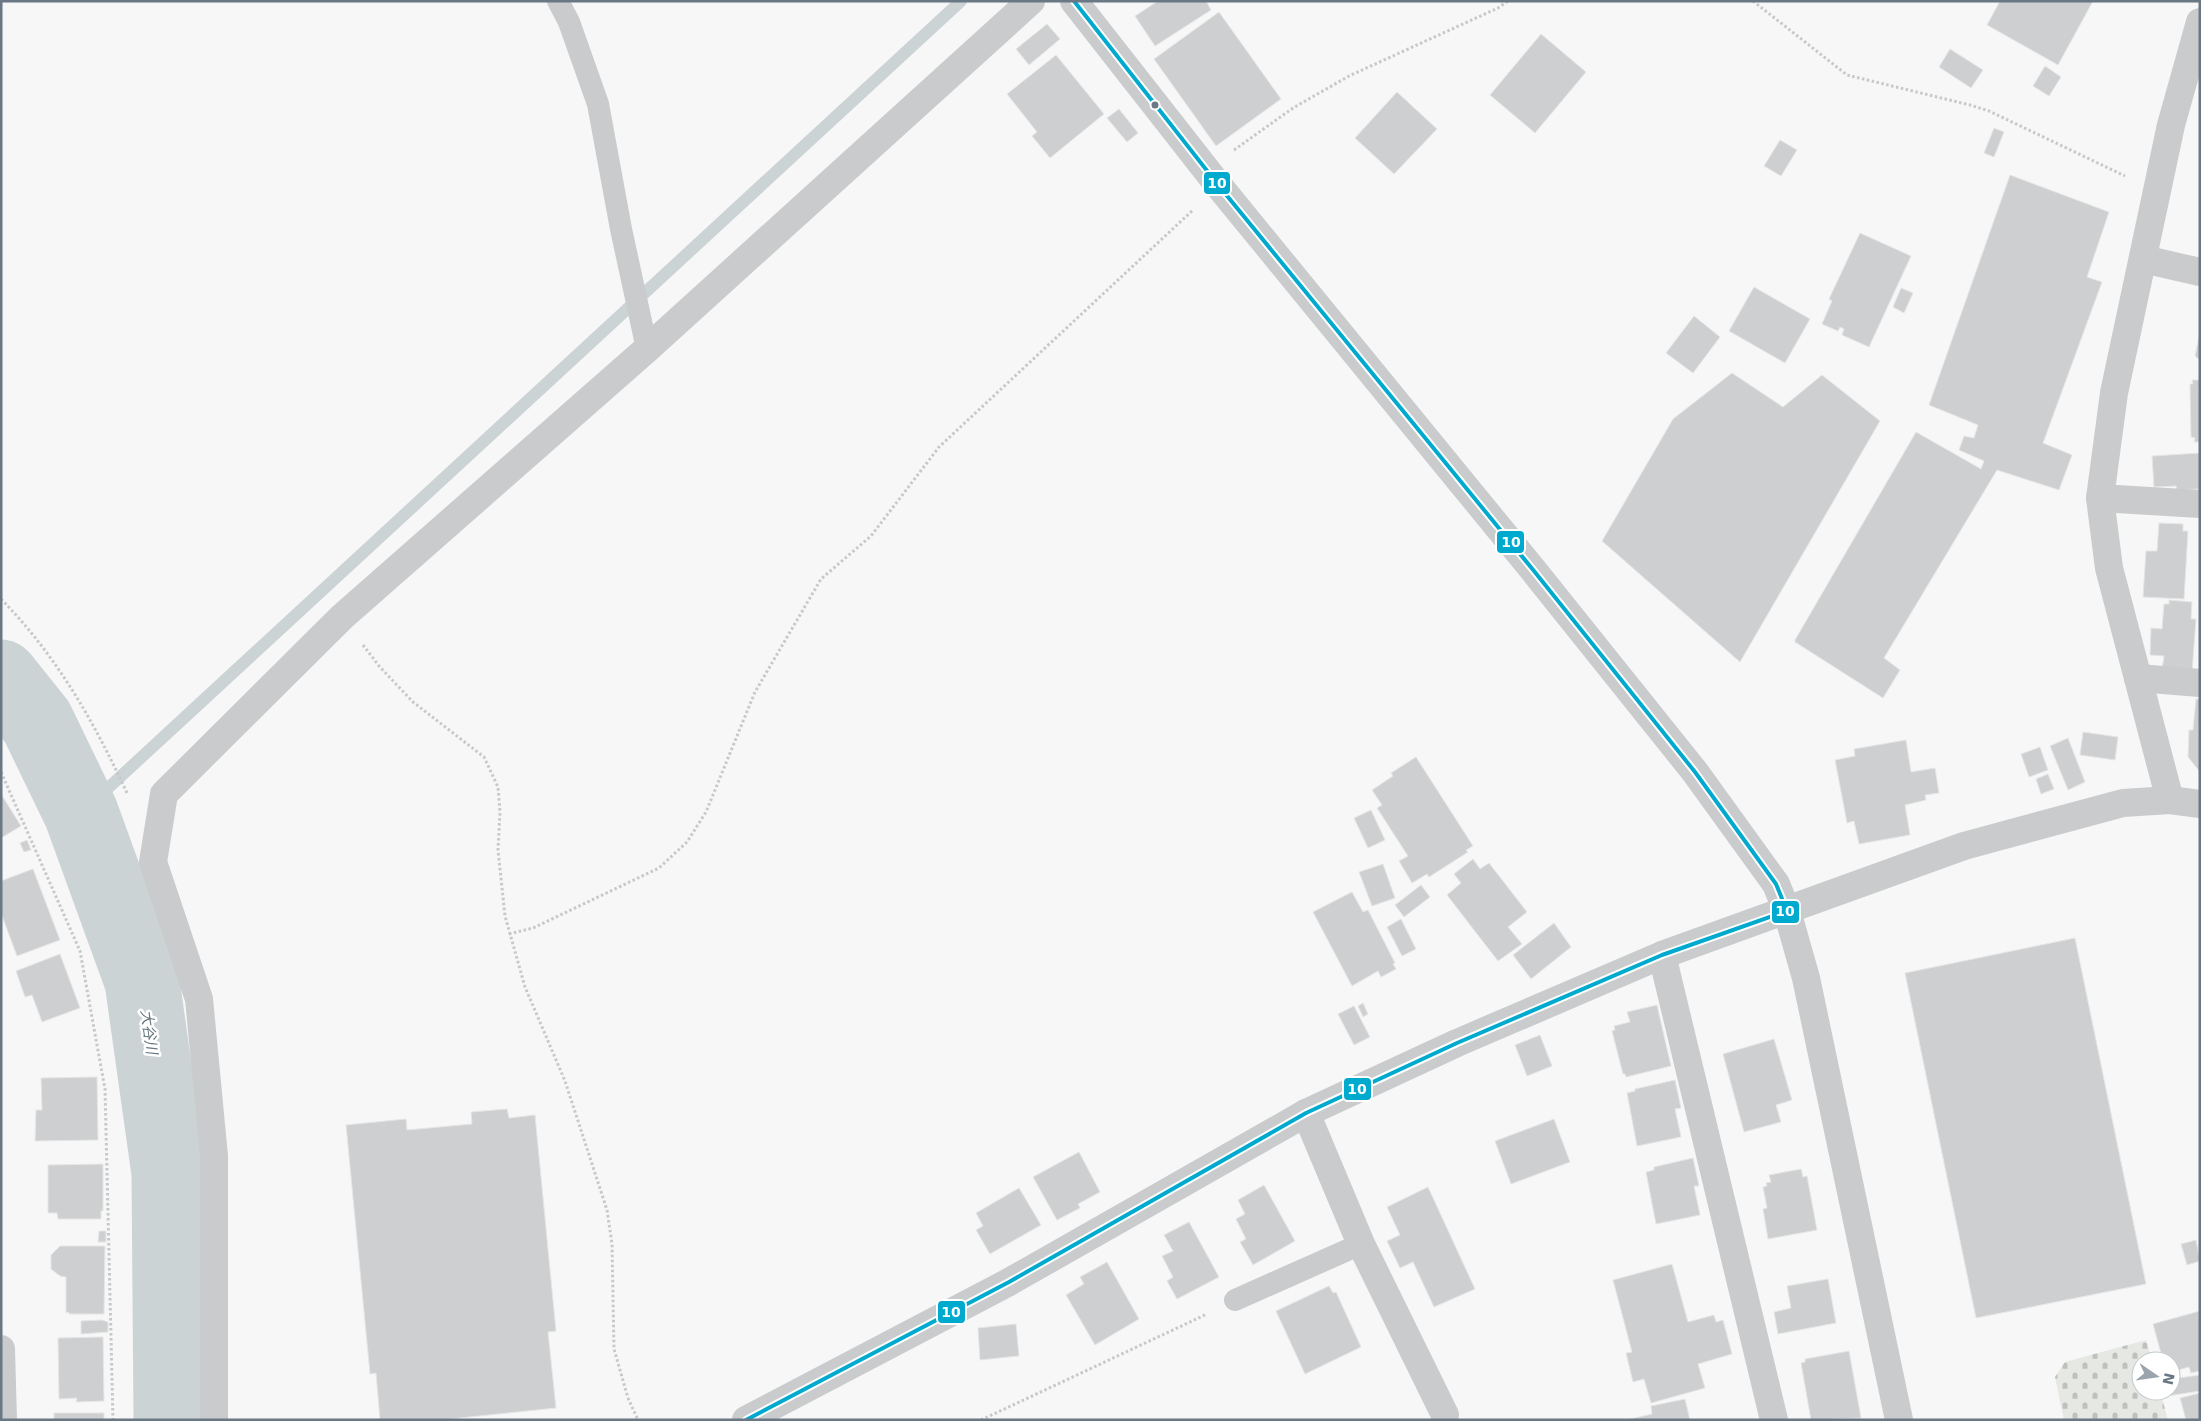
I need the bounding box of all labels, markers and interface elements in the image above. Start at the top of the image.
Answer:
unlabelled marker [1150,100,1160,110]
line badge: 10 [1203,171,1231,195]
text: 10 [1207,175,1227,191]
line badge: 10 [1496,530,1525,554]
text: 10 [1501,534,1521,550]
line badge: 10 [1771,900,1800,924]
text: 10 [1775,903,1795,919]
water label: 大谷川 [137,1008,161,1058]
line badge: 10 [1343,1077,1372,1101]
text: 10 [1347,1081,1367,1097]
line badge: 10 [937,1300,966,1324]
text: 10 [941,1304,961,1320]
north arrow [2131,1351,2181,1401]
text: N [2160,1371,2178,1386]

